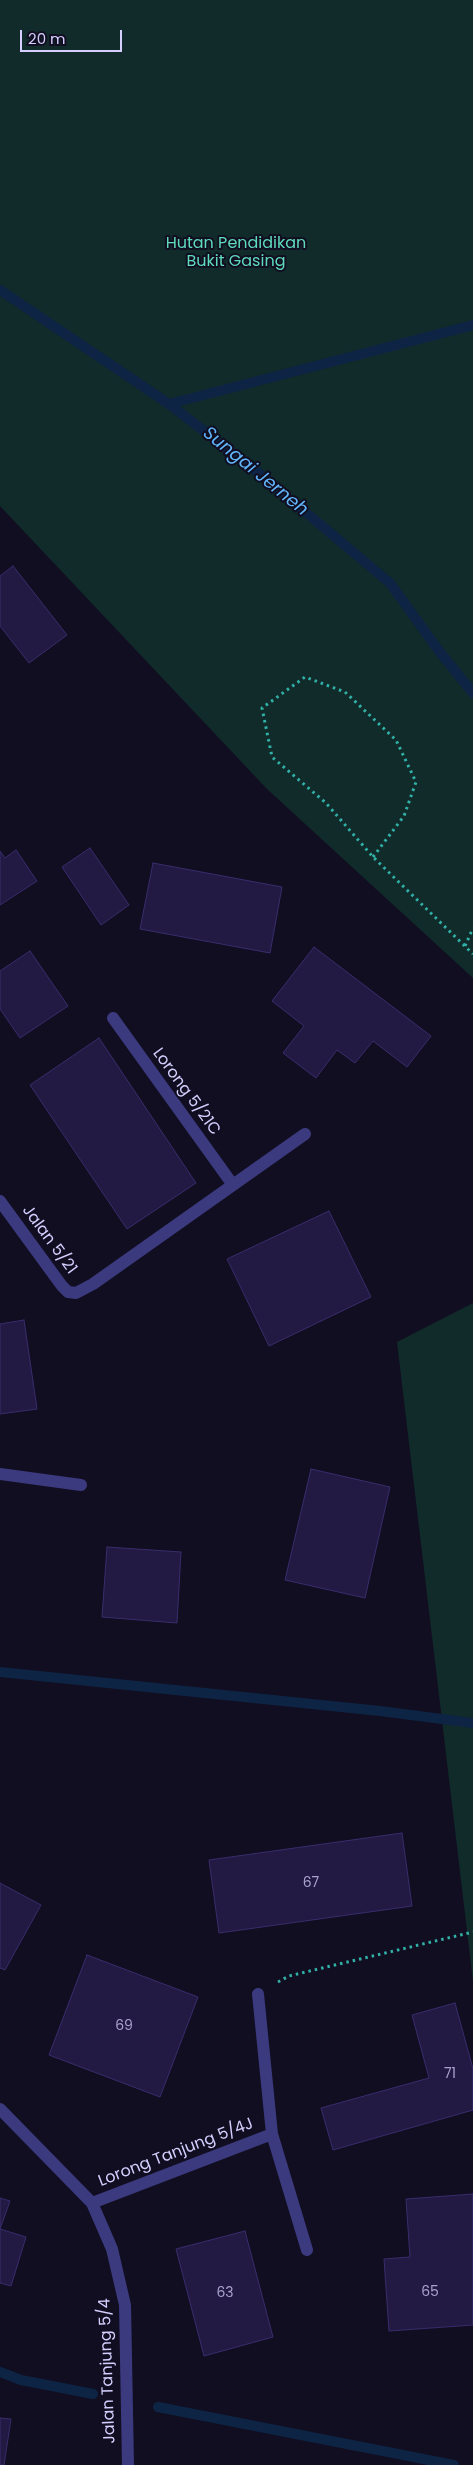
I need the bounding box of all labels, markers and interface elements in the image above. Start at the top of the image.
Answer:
scale bar [22,20,125,52]
text: 20 m [28,28,66,49]
park label: Hutan Pendidikan Bukit Gasing [166,234,306,272]
water label: Sungai Jerneh [198,423,312,521]
street label: Lorong 5/21C [148,1045,224,1139]
street label: Jalan 5/21 [18,1202,80,1278]
house number: 67 [303,1875,319,1891]
house number: 69 [115,2018,133,2034]
house number: 71 [444,2066,456,2082]
street label: Lorong Tanjung 5/4J [96,2115,256,2191]
house number: 65 [421,2284,439,2300]
house number: 63 [216,2285,234,2301]
street label: Jalan Tanjung 5/4 [96,2298,120,2444]

